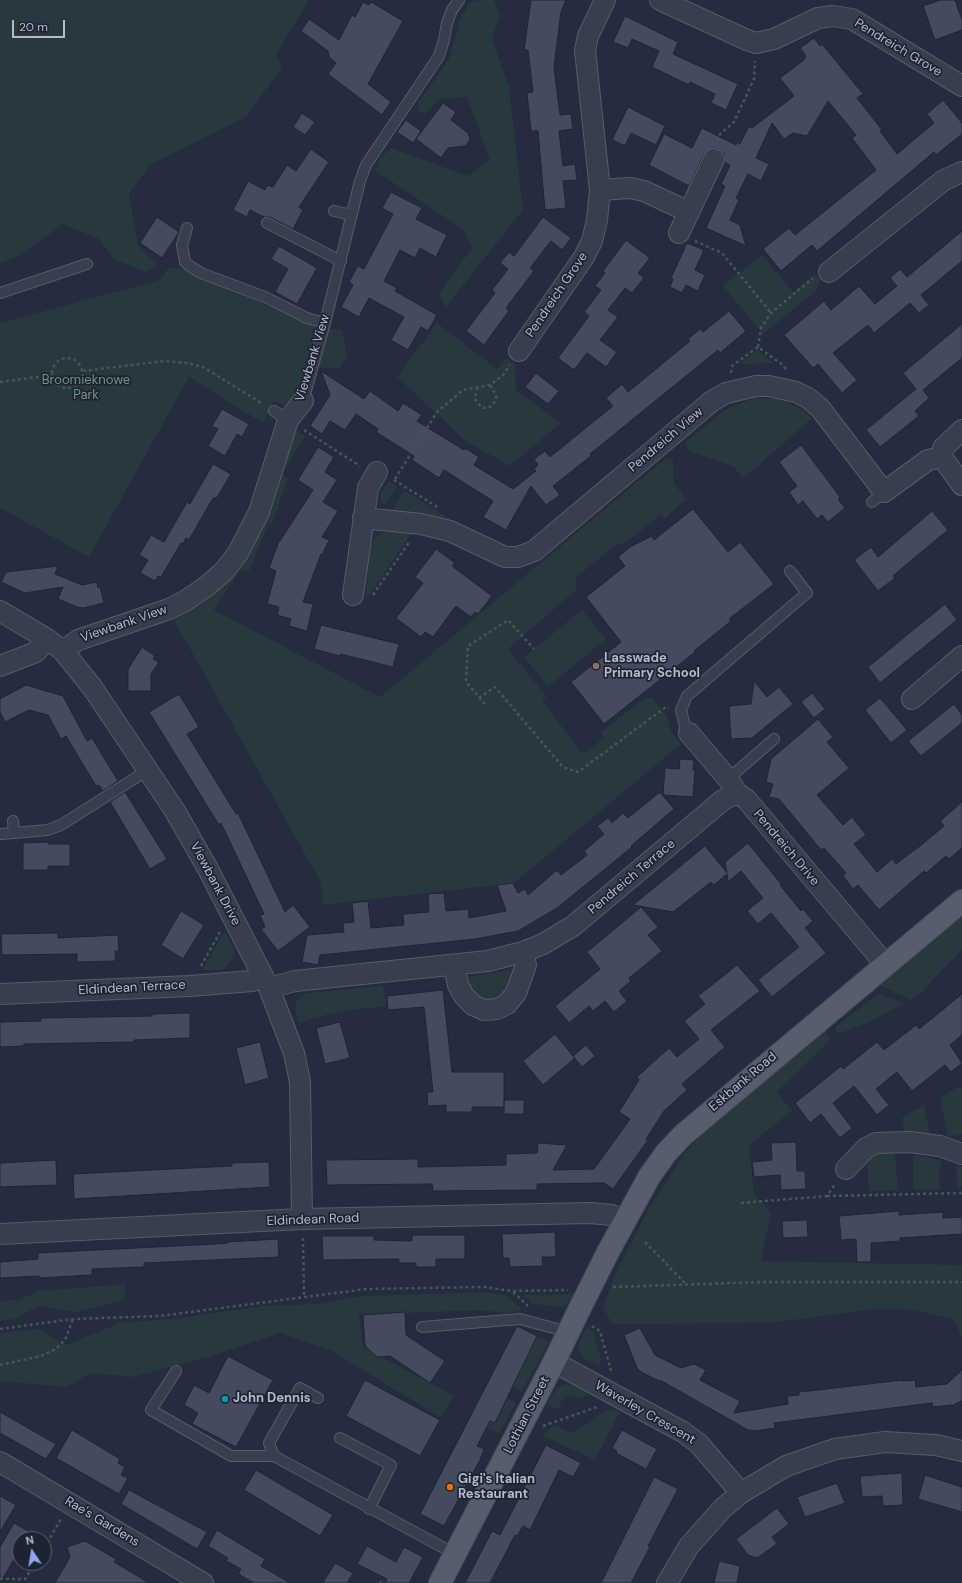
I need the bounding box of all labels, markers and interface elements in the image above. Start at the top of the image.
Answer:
scale bar [14,12,67,38]
street label: Pendreich Grove [851,16,945,80]
text: 20 m [19,19,48,35]
street label: Pendreich Grove [523,249,591,341]
street label: Viewbank View [292,312,334,404]
park label: Broomieknowe Park [42,373,130,404]
street label: Pendreich View [626,404,706,476]
street label: Viewbank View [79,602,169,646]
place label: Lasswade Primary School [604,651,700,682]
marker: Lasswade Primary School [591,661,601,671]
street label: Pendreich Drive [750,807,822,889]
street label: Pendreich Terrace [585,836,679,918]
street label: Viewbank Drive [186,840,244,928]
street label: Eldindean Terrace [78,977,186,999]
street label: Eskbank Road [706,1049,780,1115]
street label: Eldindean Road [266,1211,360,1229]
street label: Lothian Street [501,1374,553,1456]
street label: Waverley Crescent [592,1378,698,1448]
place label: John Dennis [233,1391,311,1407]
marker: John Dennis [220,1394,230,1404]
place label: Gigi's Italian Restaurant [458,1472,535,1503]
marker: Gigi's Italian Restaurant [445,1482,455,1492]
street label: Rae's Gardens [62,1494,142,1550]
north arrow [12,1531,52,1571]
text: N [24,1533,35,1548]

